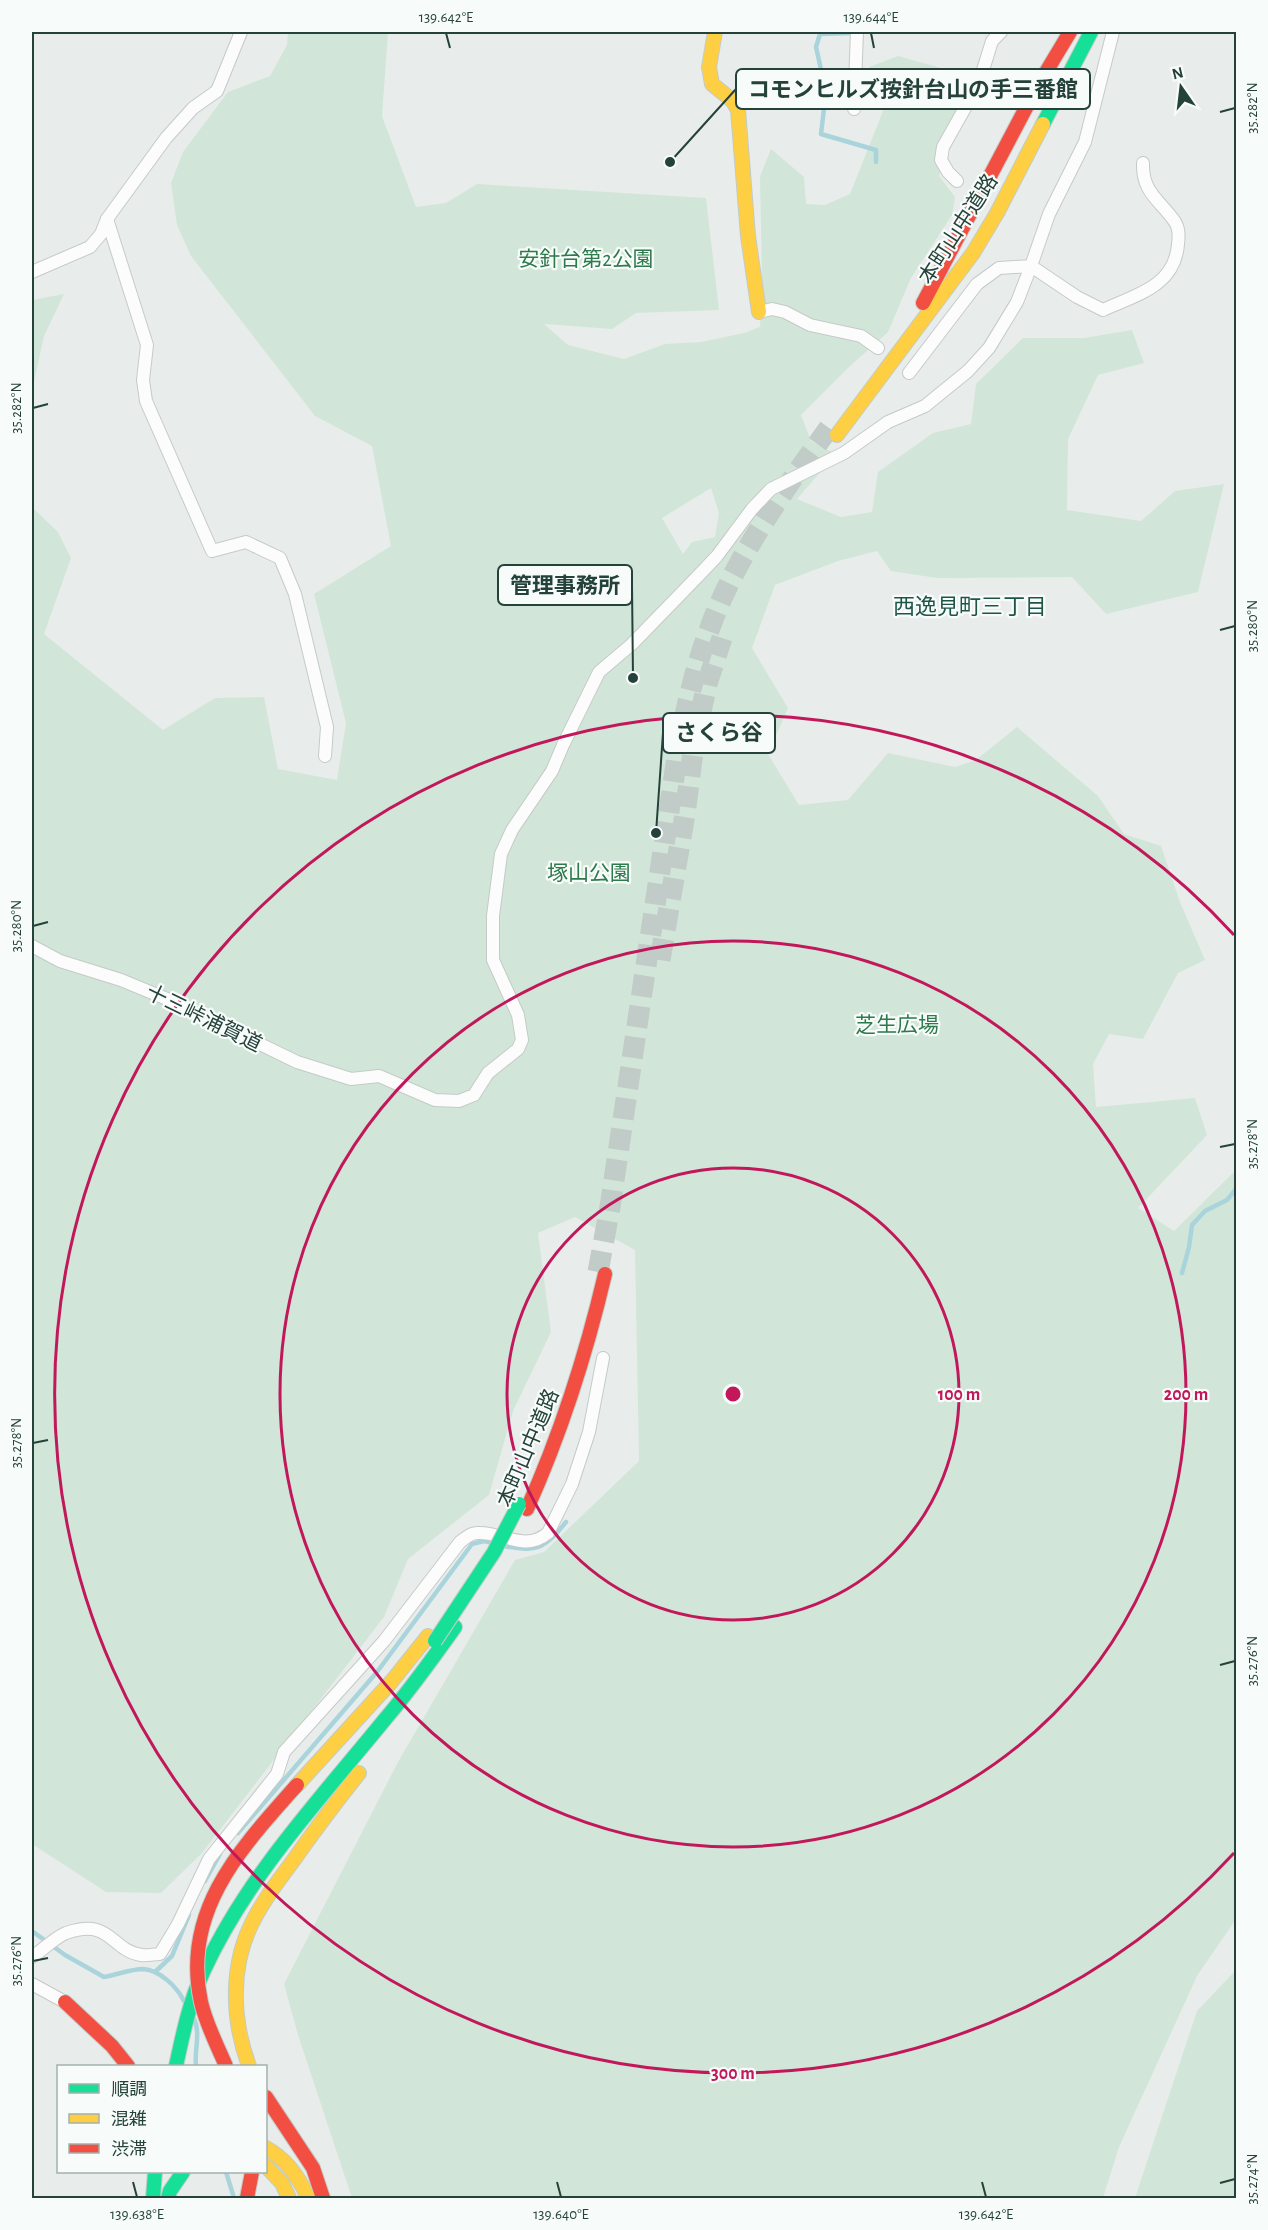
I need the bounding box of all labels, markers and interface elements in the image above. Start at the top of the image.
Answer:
text: 139.642°E [419,10,473,25]
text: 139.644°E [844,10,898,25]
north arrow [1151,57,1211,117]
text: N [1170,64,1185,83]
callout: コモンヒルズ按針台山の手三番館 [736,69,1090,109]
text: コモンヒルズ按針台山の手三番館 [748,77,1078,101]
text: 35.282°N [1245,82,1260,134]
street label: 本町山中道路 [914,170,1002,288]
park label: 安針台第2公園 [518,248,654,270]
text: 35.282°N [9,382,24,434]
callout: 管理事務所 [498,565,632,605]
text: 管理事務所 [510,574,620,597]
district label: 西逸見町三丁目 [893,595,1047,618]
text: 35.280°N [1245,600,1260,652]
callout: さくら谷 [663,713,775,753]
text: さくら谷 [675,721,763,744]
park label: 塚山公園 [547,862,631,884]
text: 35.280°N [9,900,24,952]
street label: 十三峠浦賀道 [143,980,265,1056]
park label: 芝生広場 [855,1014,939,1036]
text: 35.278°N [1245,1119,1260,1169]
centre of rings [723,1384,743,1404]
street label: 本町山中道路 [493,1386,563,1510]
text: 100 m [938,1386,980,1404]
text: 200 m [1164,1386,1208,1404]
text: 35.278°N [9,1418,24,1468]
text: 35.276°N [1245,1636,1260,1686]
text: 35.276°N [9,1936,24,1986]
legend [57,2065,267,2173]
text: 300 m [711,2065,755,2083]
text: 順調 [111,2081,147,2099]
text: 混雑 [111,2109,147,2129]
text: 渋滞 [111,2140,147,2159]
text: 35.274°N [1245,2154,1260,2204]
text: 139.638°E [110,2207,164,2222]
text: 139.640°E [533,2207,589,2222]
text: 139.642°E [959,2207,1013,2222]

